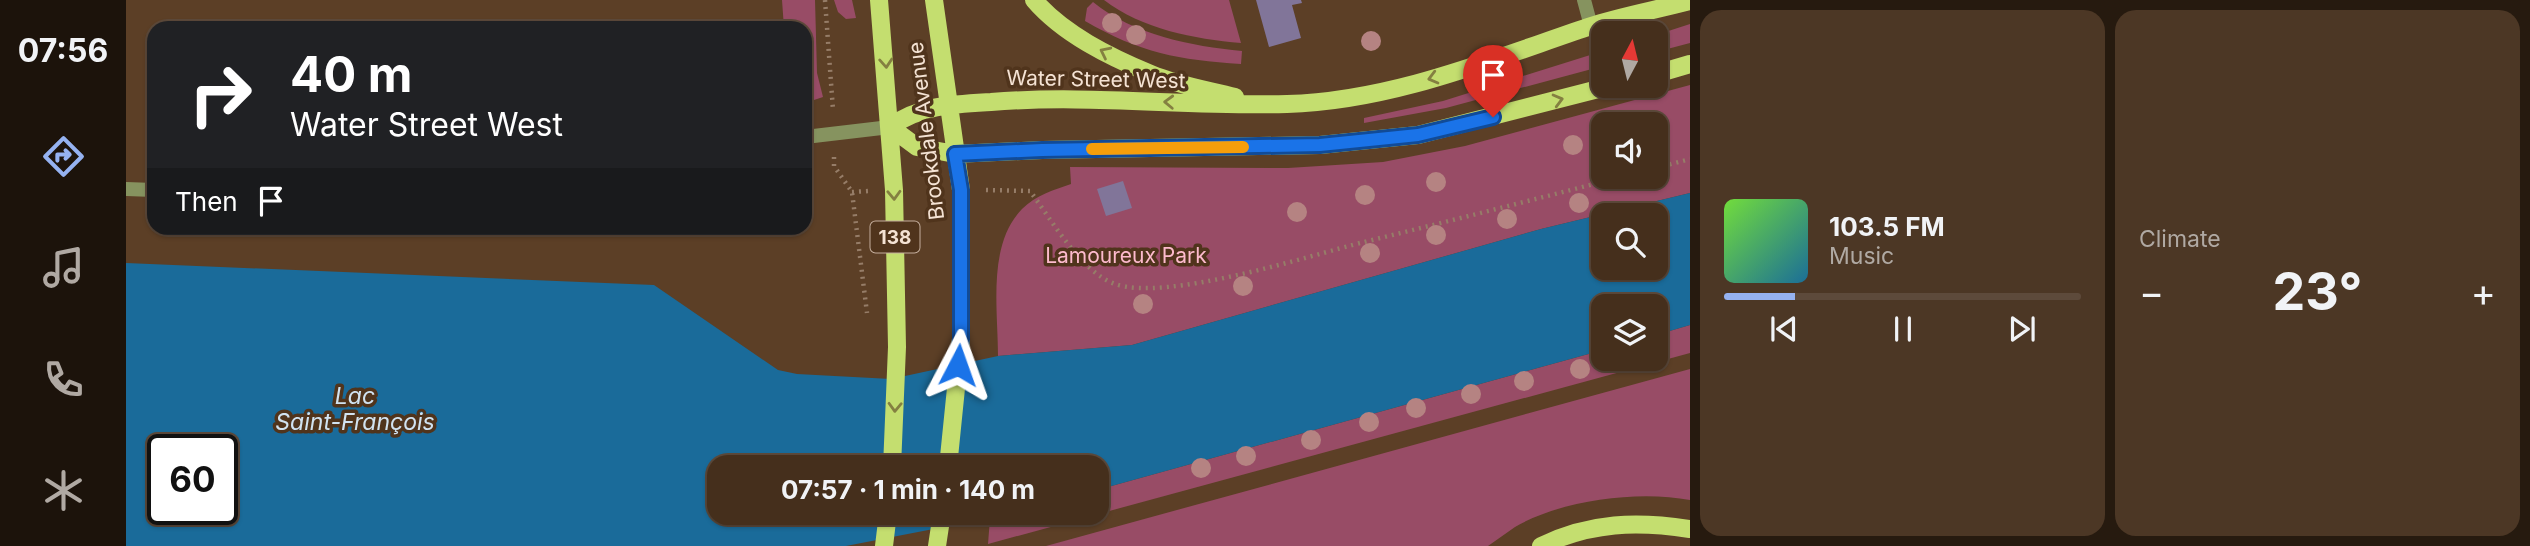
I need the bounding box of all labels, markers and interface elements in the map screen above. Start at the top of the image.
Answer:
north arrow [1591,21,1668,98]
map controls [1591,21,1668,371]
text: 07:56 [18,31,108,70]
street label: Brookdale Avenue [903,41,949,221]
text: 40 m [290,45,413,104]
pin [1463,45,1523,117]
one-way arrow [1100,46,1112,60]
icon: right [175,49,266,140]
icon: arrive [1474,56,1512,94]
one-way arrow [878,58,893,69]
street label: Water Street West [1006,65,1186,93]
one-way arrow [1427,70,1439,84]
one-way arrow [1552,93,1564,108]
one-way arrow [1163,95,1174,110]
text: Water Street West [290,105,563,144]
button: sound [1591,112,1668,189]
icon: directions [39,132,88,181]
icon: arrive [252,182,290,220]
text: Then [175,186,238,217]
one-way arrow [886,190,901,201]
button: search [1591,203,1668,280]
text: 103.5 FM [1829,211,1945,242]
road number: 138 [870,221,920,252]
text: Climate [2139,225,2221,253]
text: Music [1829,242,1894,270]
icon: music [39,243,88,292]
park label: Lamoureux Park [1045,243,1207,268]
text: 23° [2273,260,2362,323]
text: − [2139,269,2164,315]
text: + [2471,269,2496,315]
button: layers [1591,294,1668,371]
icon: previous [1765,310,1803,348]
icon: pause [1884,310,1922,348]
icon: next [2003,310,2041,348]
position arrow [921,328,995,402]
icon: phone [39,355,88,404]
water label: Lac Saint-François [275,382,435,436]
one-way arrow [888,402,903,413]
speed limit sign: 60 [147,434,238,525]
icon: climate [39,466,88,515]
text: 07:57 · 1 min · 140 m [781,474,1035,505]

